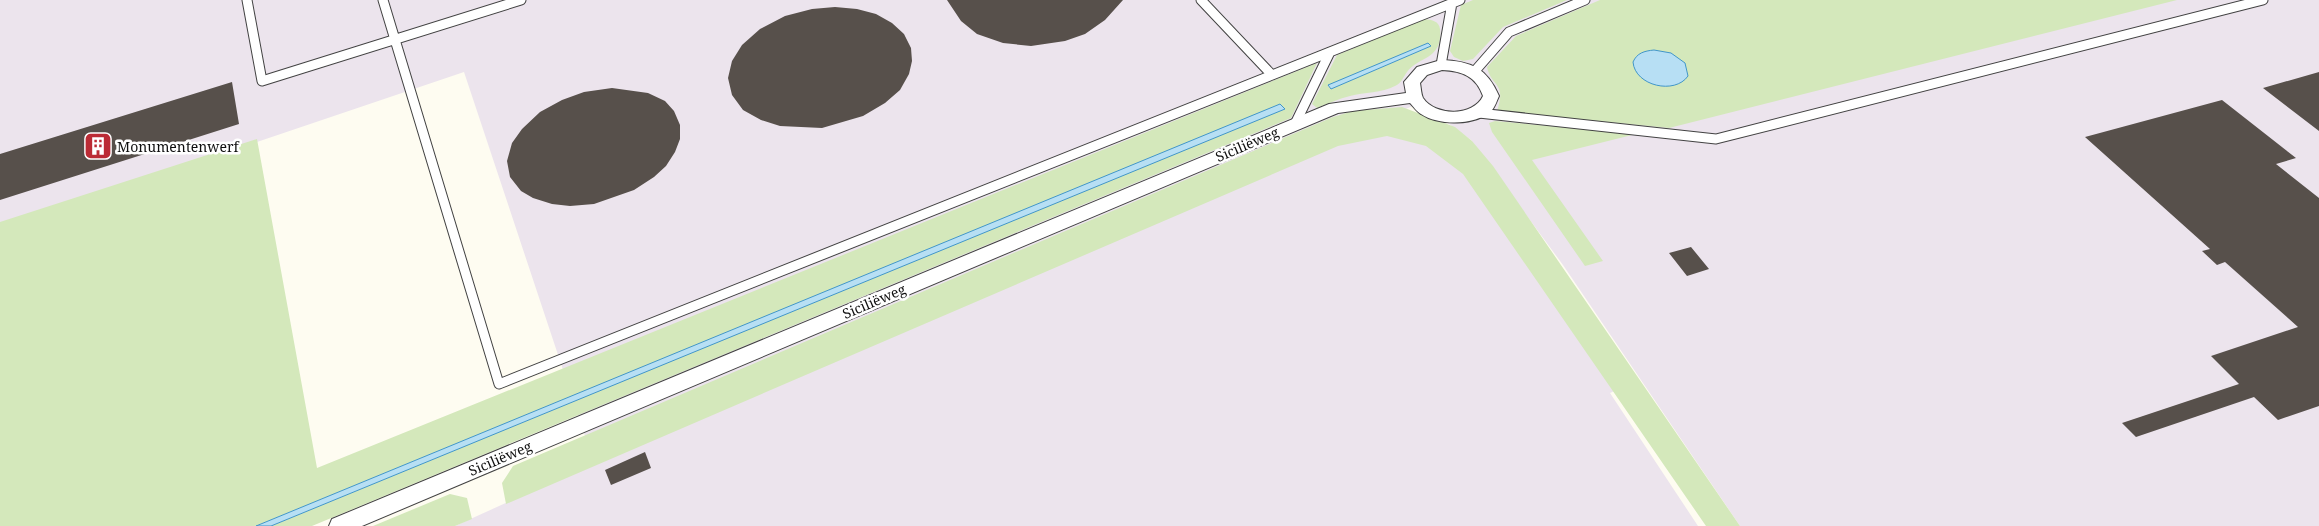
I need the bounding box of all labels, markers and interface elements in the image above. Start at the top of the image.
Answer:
street label: Siciliëweg [1213,122,1282,166]
building icon: Monumentenwerf [83,131,113,161]
place label: Monumentenwerf [117,137,240,156]
street label: Siciliëweg [840,279,909,323]
street label: Siciliëweg [466,436,535,480]

